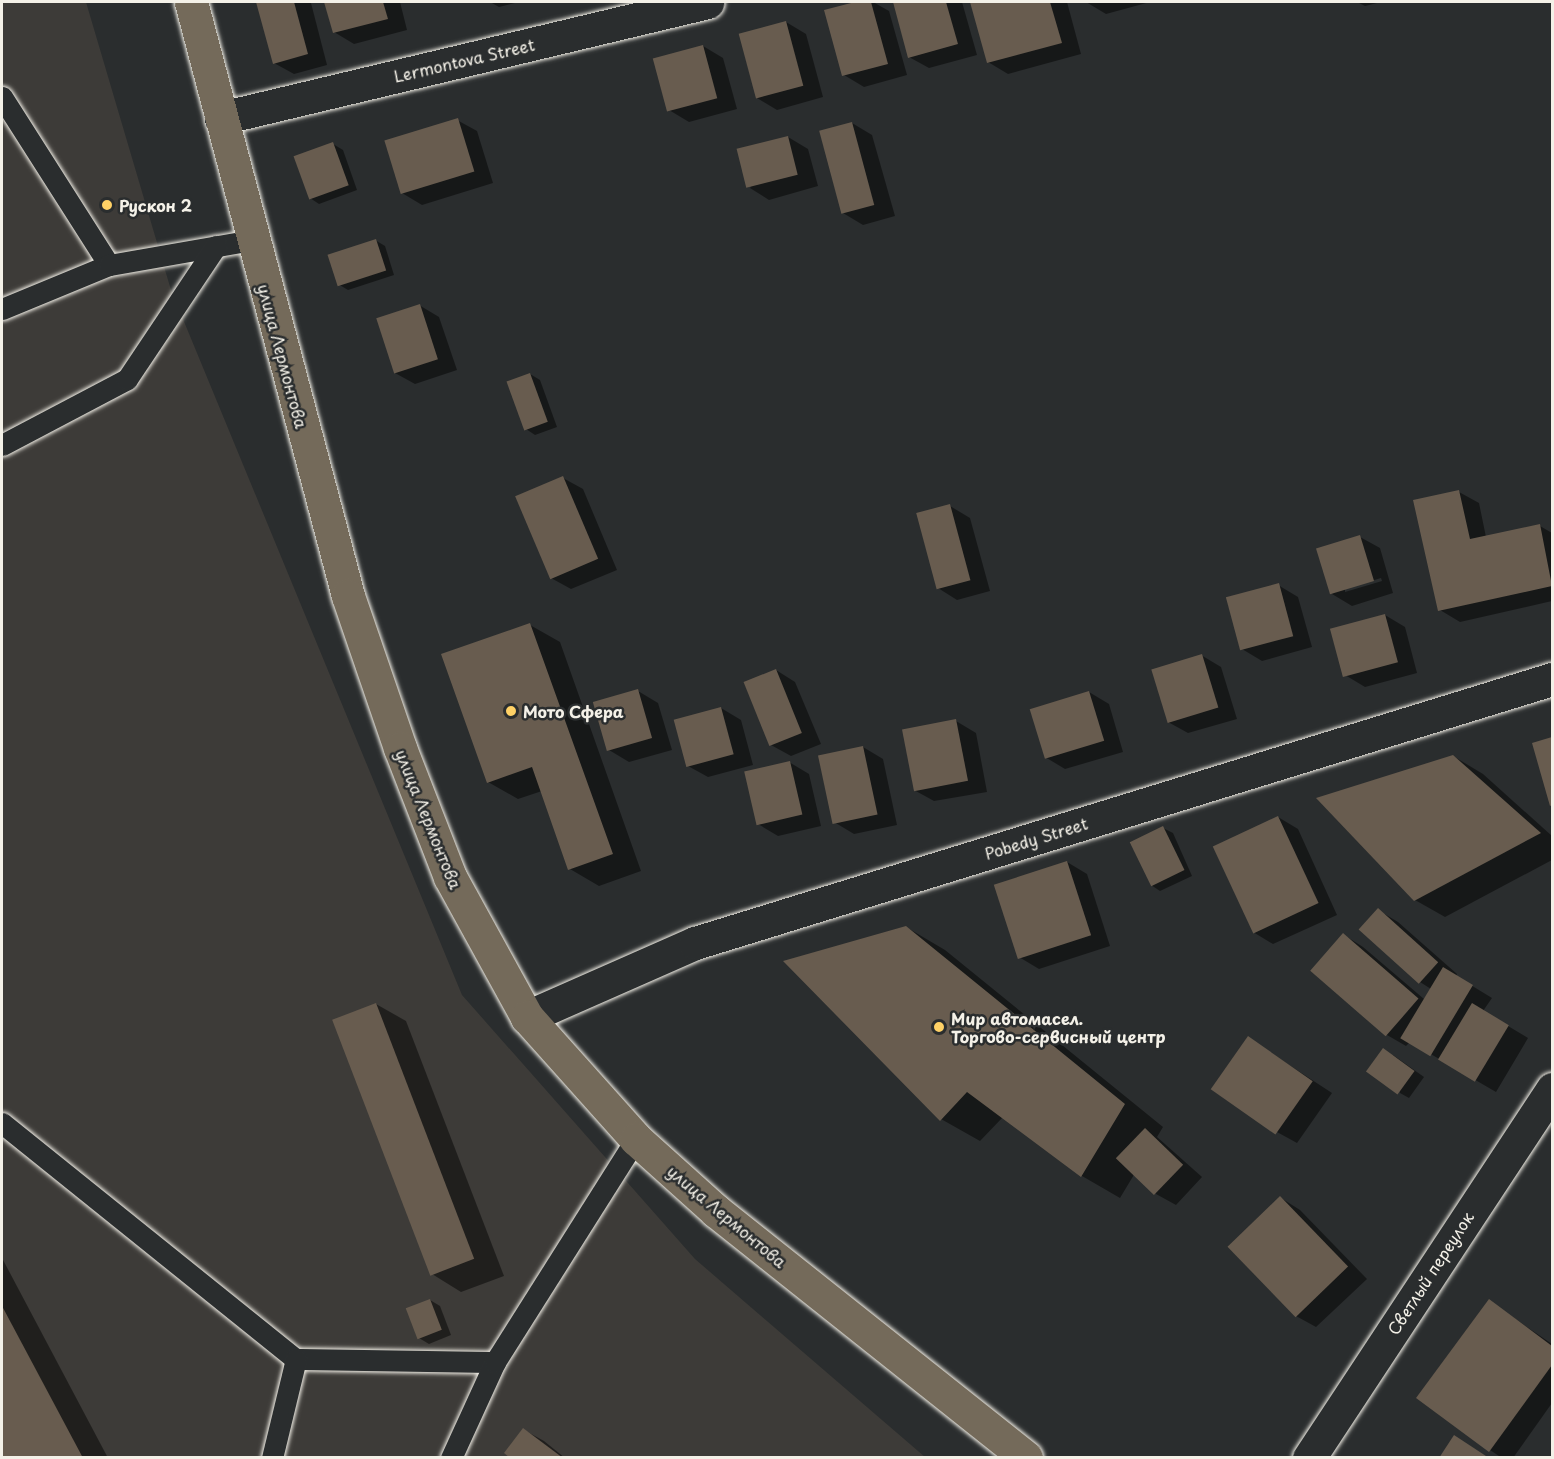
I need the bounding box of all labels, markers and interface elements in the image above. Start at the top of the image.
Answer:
street label: Lermontova Street [391,34,537,86]
place label: Рускон 2 [119,195,193,215]
marker: Рускон 2 [100,198,114,212]
street label: улица Лермонтова [254,281,312,431]
place label: Мото Сфера [523,701,624,721]
marker: Мото Сфера [504,704,518,718]
street label: улица Лермонтова [392,746,466,892]
street label: Pobedy Street [982,813,1090,863]
place label: Мир автомасел. Торгово-сервисный центр [951,1008,1166,1046]
marker: Мир автомасел. Торгово-сервисный центр [932,1020,946,1034]
street label: улица Лермонтова [664,1161,790,1271]
street label: Светлый переулок [1383,1208,1477,1338]

